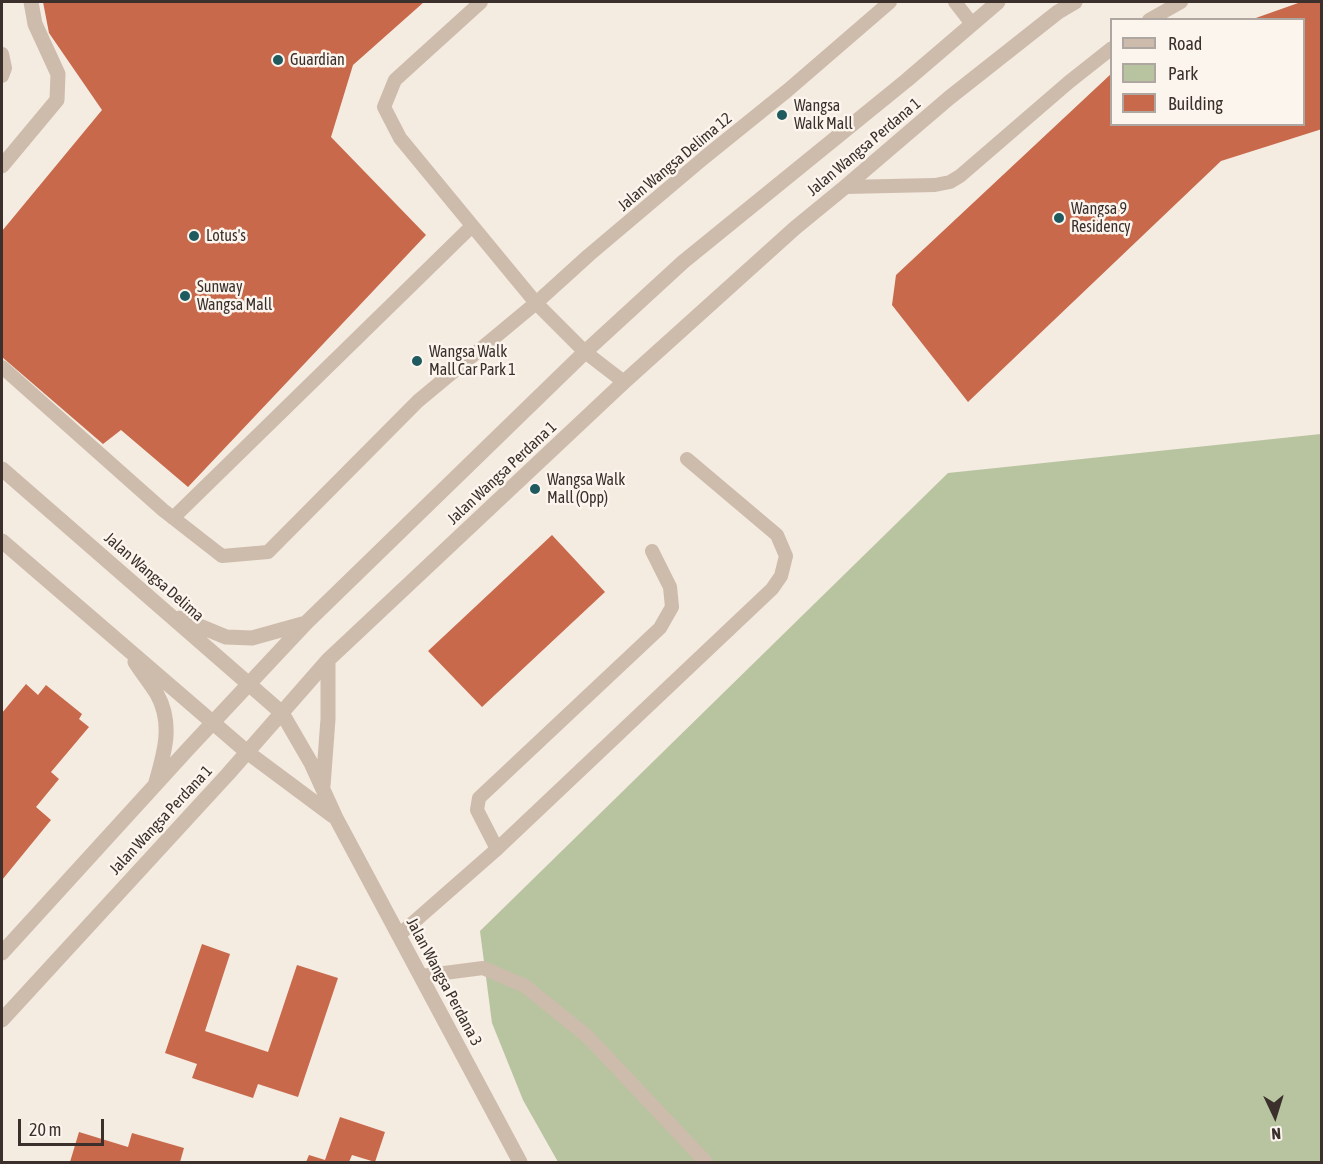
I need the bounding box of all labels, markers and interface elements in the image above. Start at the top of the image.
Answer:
legend [1110,18,1305,126]
text: Road [1168,33,1202,54]
place label: Guardian [290,50,345,70]
marker: Guardian [271,53,285,67]
text: Park [1168,63,1198,84]
text: Building [1168,93,1223,114]
street label: Jalan Wangsa Perdana 1 [803,94,925,200]
place label: Wangsa Walk Mall [794,96,853,134]
marker: Wangsa Walk Mall [775,108,789,122]
street label: Jalan Wangsa Delima 12 [614,109,736,215]
place label: Wangsa 9 Residency [1071,199,1131,237]
marker: Wangsa 9 Residency [1052,211,1066,225]
place label: Lotus's [206,226,246,246]
marker: Lotus's [187,229,201,243]
place label: Sunway Wangsa Mall [197,277,272,315]
marker: Sunway Wangsa Mall [178,289,192,303]
place label: Wangsa Walk Mall Car Park 1 [429,342,516,380]
marker: Wangsa Walk Mall Car Park 1 [410,354,424,368]
street label: Jalan Wangsa Perdana 1 [443,417,561,529]
place label: Wangsa Walk Mall (Opp) [547,470,625,508]
marker: Wangsa Walk Mall (Opp) [528,482,542,496]
street label: Jalan Wangsa Delima [100,528,208,626]
street label: Jalan Wangsa Perdana 1 [105,761,217,879]
street label: Jalan Wangsa Perdana 3 [402,915,486,1049]
north arrow [1245,1086,1305,1146]
scale bar [21,1107,106,1145]
text: 20 m [29,1119,61,1140]
text: N [1271,1125,1282,1143]

